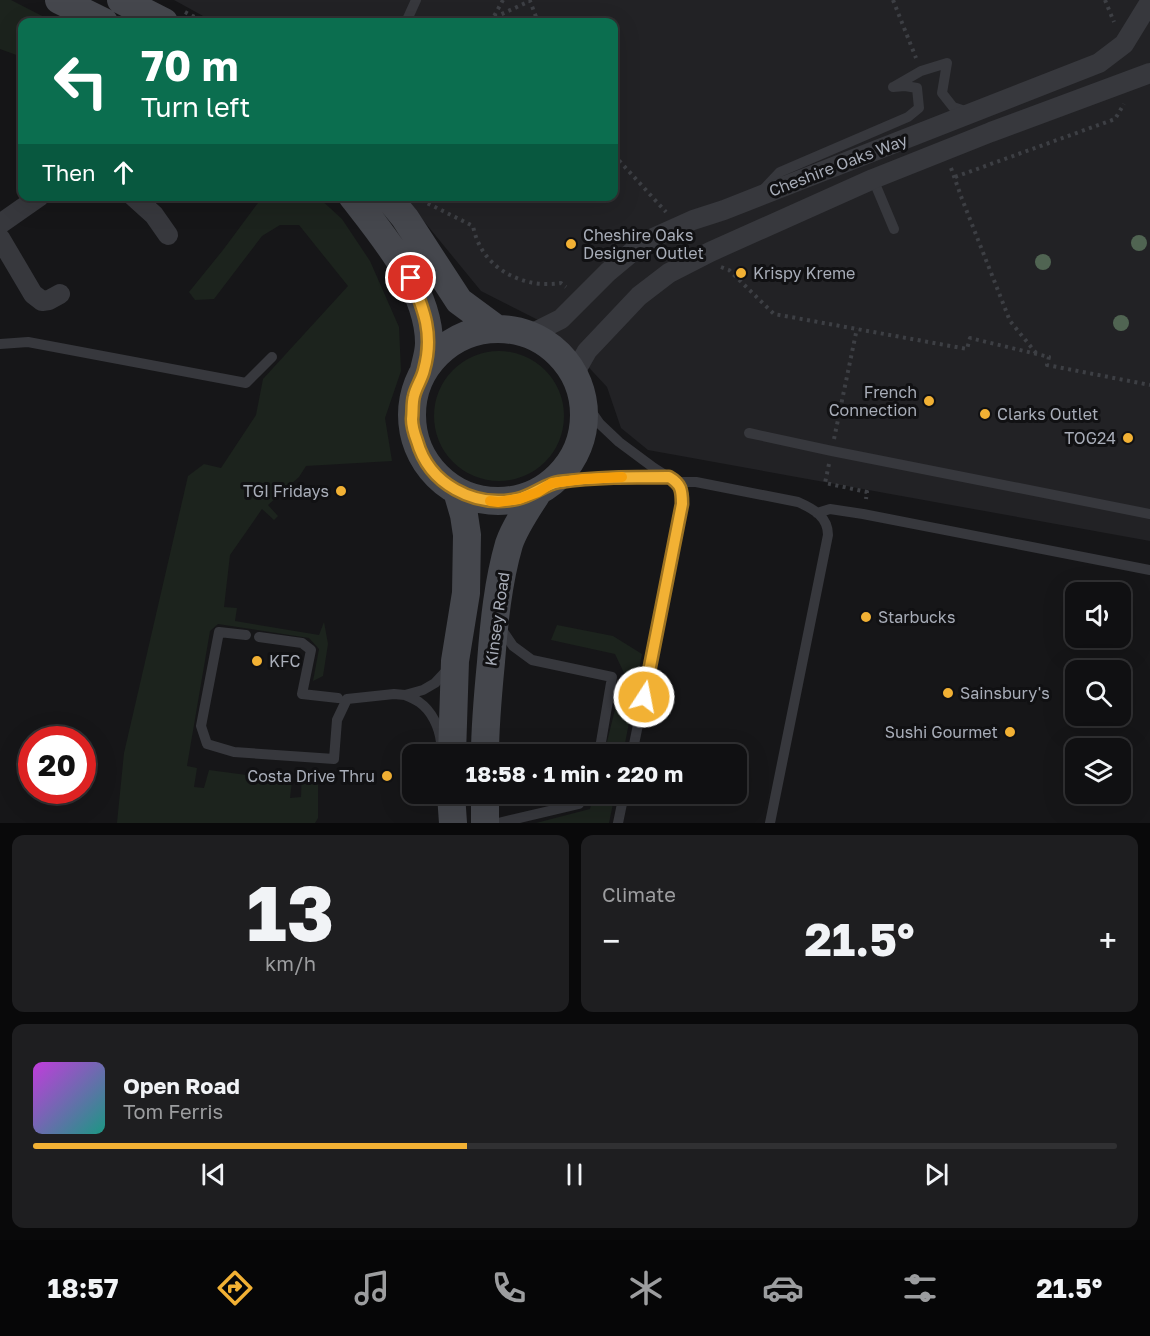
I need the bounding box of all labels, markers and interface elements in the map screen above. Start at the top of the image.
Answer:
text: 70 m [141,40,238,90]
icon: left [42,42,120,120]
text: Turn left [141,91,250,123]
street label: Cheshire Oaks Way [766,129,910,201]
icon: ahead [107,156,140,189]
text: Then [42,159,95,186]
place label: Cheshire Oaks Designer Outlet [583,225,704,263]
marker: Cheshire Oaks Designer Outlet [564,237,578,251]
pin [385,252,436,303]
icon: arrive [394,261,427,294]
place label: Krispy Kreme [753,263,855,283]
marker: Krispy Kreme [734,266,748,280]
place label: French Connection [829,382,917,420]
marker: French Connection [922,394,936,408]
place label: Clarks Outlet [997,404,1098,424]
marker: Clarks Outlet [978,407,992,421]
place label: TOG24 [1064,428,1116,448]
marker: TOG24 [1121,431,1135,445]
place label: TGI Fridays [243,481,329,501]
marker: TGI Fridays [334,484,348,498]
street label: Kinsey Road [481,571,513,667]
map controls [1065,582,1131,804]
button: sound [1065,582,1131,648]
place label: Starbucks [878,607,955,627]
marker: Starbucks [859,610,873,624]
place label: KFC [269,651,300,671]
marker: KFC [250,654,264,668]
button: search [1065,660,1131,726]
position arrow [612,665,676,729]
place label: Sainsbury's [960,683,1050,703]
marker: Sainsbury's [941,686,955,700]
place label: Sushi Gourmet [885,722,998,742]
marker: Sushi Gourmet [1003,725,1017,739]
speed limit sign: 20 [18,726,96,804]
button: layers [1065,738,1131,804]
text: 18:58 · 1 min · 220 m [466,760,683,787]
place label: Costa Drive Thru [247,766,375,786]
marker: Costa Drive Thru [380,769,394,783]
text: 13 [247,865,334,958]
text: Climate [602,882,676,906]
text: 21.5° [804,912,915,966]
text: − [602,921,620,960]
text: + [1099,921,1117,960]
text: km/h [265,951,316,975]
text: Open Road [123,1072,240,1099]
text: Tom Ferris [123,1099,223,1123]
icon: previous [197,1158,230,1191]
icon: pause [558,1158,591,1191]
icon: next [920,1158,953,1191]
icon: directions [214,1267,256,1309]
icon: music [351,1267,393,1309]
icon: phone [488,1267,530,1309]
icon: climate [625,1267,667,1309]
icon: car [762,1267,804,1309]
icon: filters [899,1267,941,1309]
text: 18:57 [48,1272,119,1304]
text: 21.5° [1036,1272,1102,1304]

